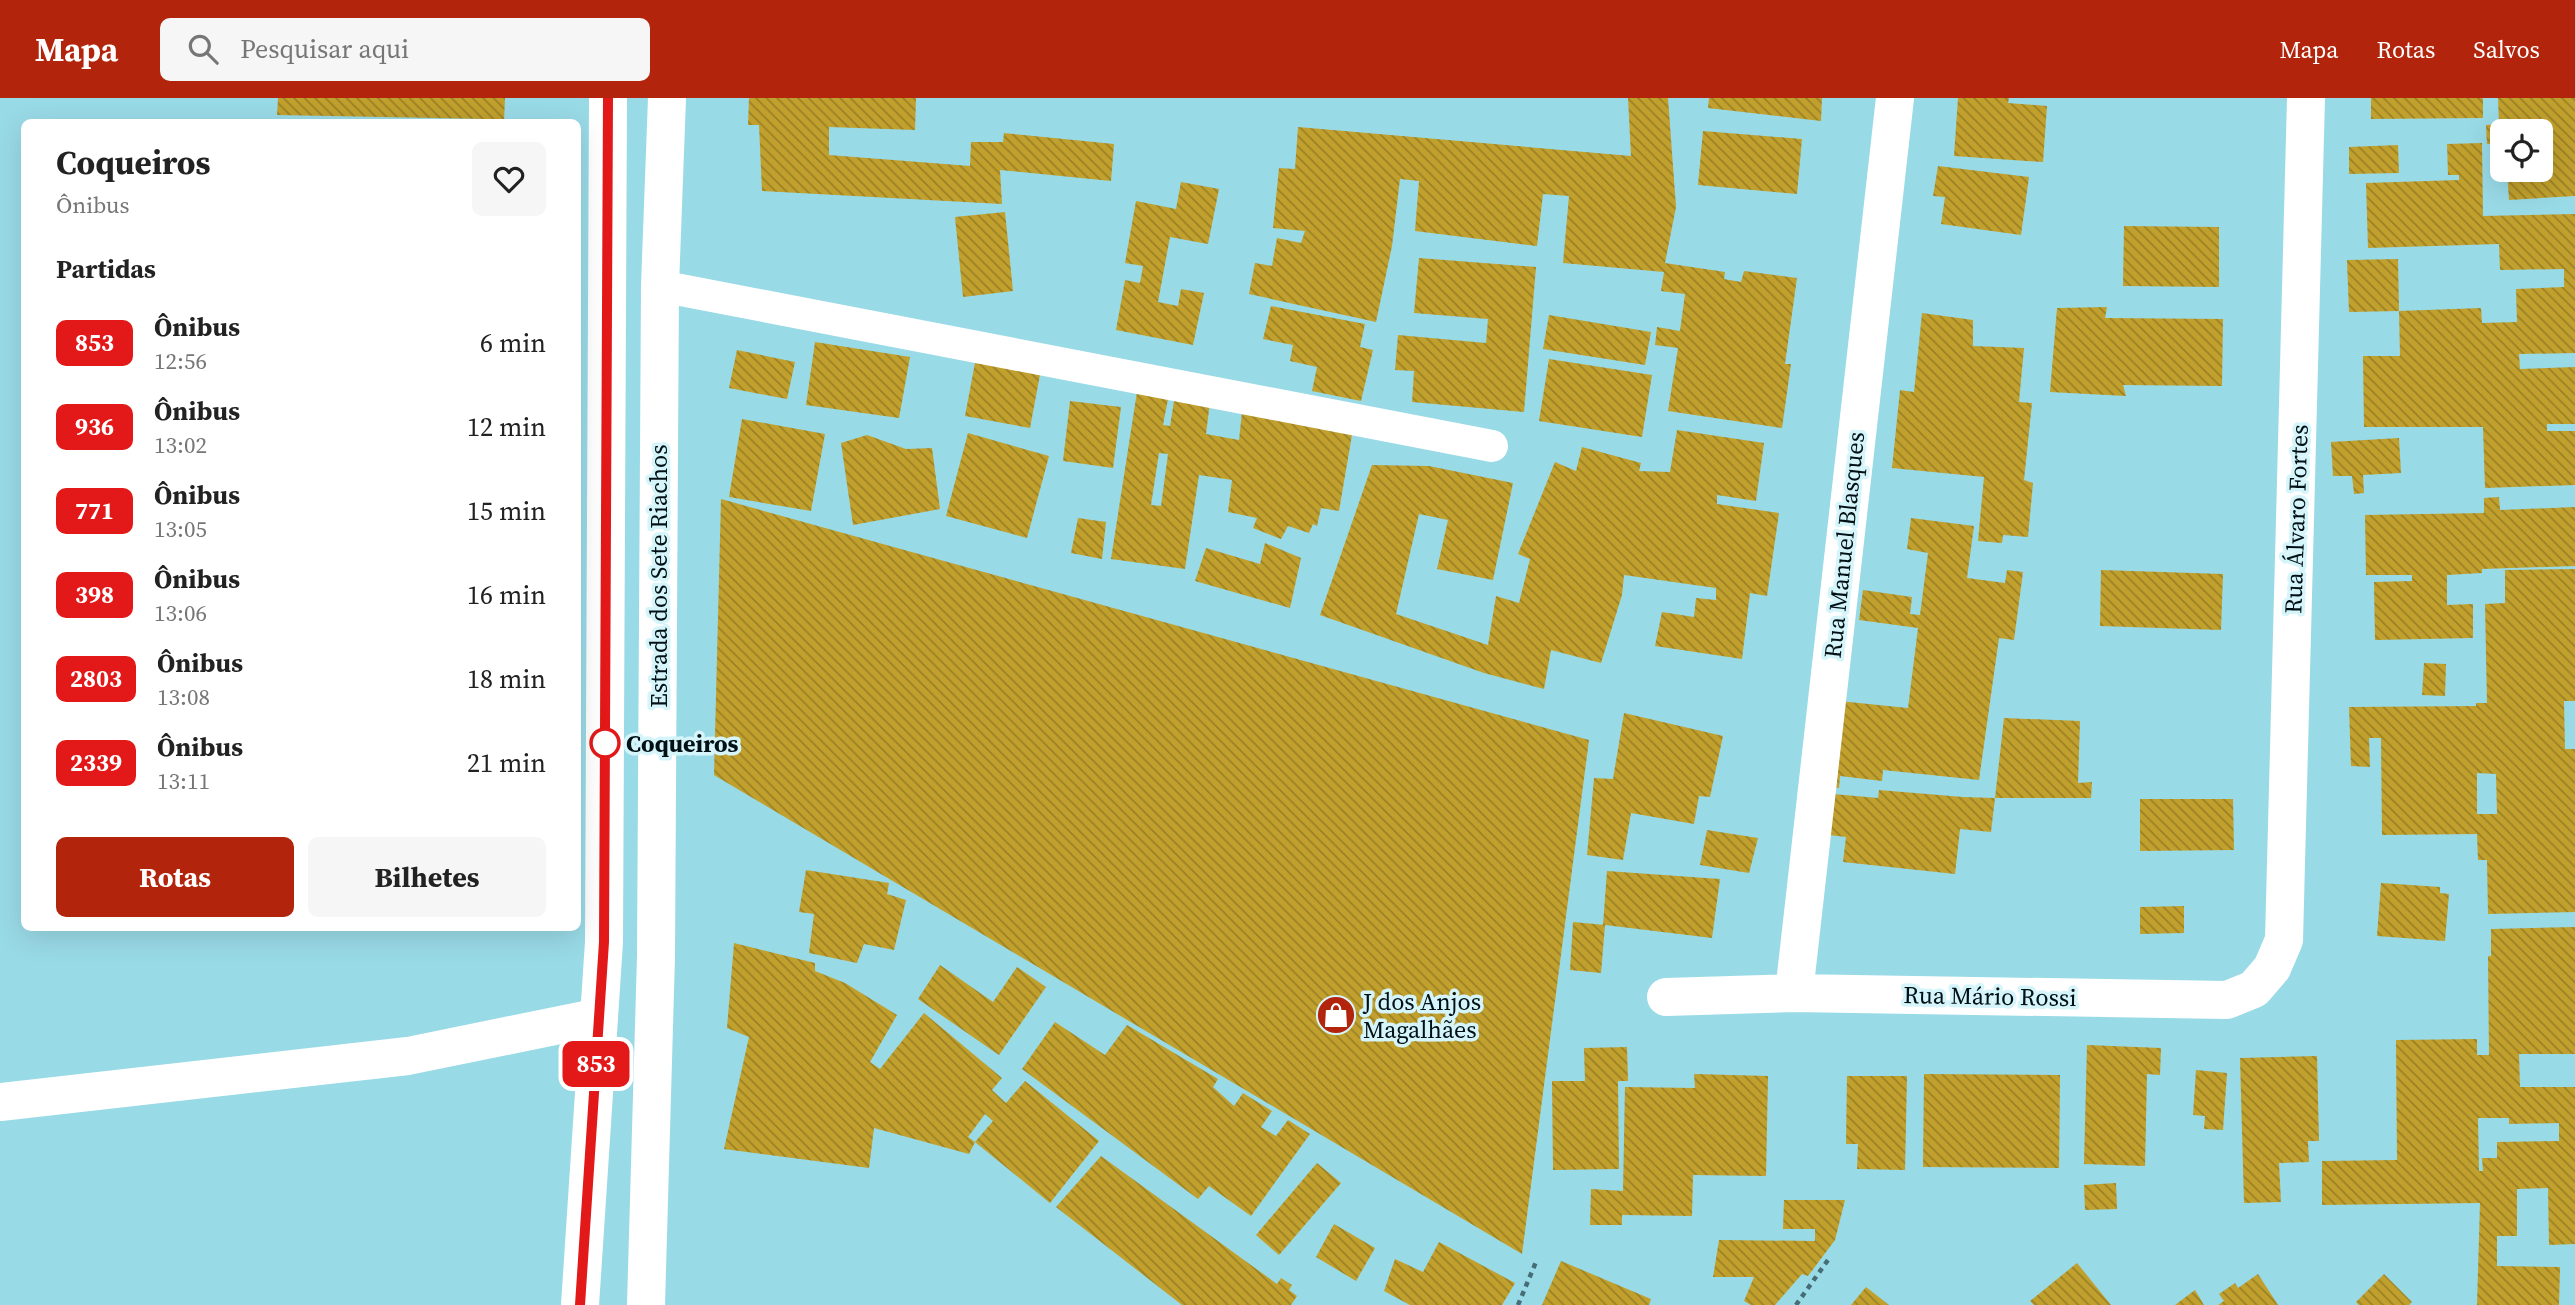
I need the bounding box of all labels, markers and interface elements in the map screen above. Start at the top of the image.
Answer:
search box [160,18,650,81]
text: Mapa [35,27,118,72]
icon: search [184,30,222,68]
text: Pesquisar aqui [240,31,409,67]
text: Mapa [2279,33,2339,66]
text: Rotas [2377,33,2435,66]
text: Salvos [2473,33,2540,66]
map controls [2490,119,2553,182]
button: locate [2490,119,2553,182]
text: Coqueiros [56,140,211,185]
button: heart [472,142,546,216]
text: Ônibus [56,189,130,221]
text: Partidas [56,251,156,287]
text: Ônibus [154,309,240,345]
text: 6 min [480,325,546,361]
text: 853 [75,326,114,359]
text: 12:56 [154,345,207,377]
text: Ônibus [154,393,240,429]
text: 12 min [467,409,546,445]
text: 936 [75,410,114,443]
street label: Rua Álvaro Fortes [2276,424,2316,614]
text: 13:02 [154,429,207,461]
street label: Rua Manuel Blasques [1816,430,1872,660]
street label: Estrada dos Sete Riachos [642,444,675,708]
text: Ônibus [154,477,240,513]
text: 15 min [467,493,546,529]
text: 771 [75,494,114,527]
text: 13:05 [154,513,207,545]
text: Ônibus [154,561,240,597]
text: 16 min [467,577,546,613]
text: 398 [75,578,114,611]
text: 13:06 [154,597,207,629]
text: Ônibus [157,645,243,681]
text: 18 min [467,661,546,697]
text: 2803 [70,662,122,695]
text: 13:08 [157,681,210,713]
place label: Coqueiros [626,727,738,760]
marker: Coqueiros [590,728,620,758]
text: Ônibus [157,729,243,765]
text: 21 min [467,745,546,781]
text: 2339 [70,746,122,779]
text: 13:11 [157,765,210,797]
button: Rotas [56,837,294,917]
button: Bilhetes [308,837,546,917]
street label: Rua Mário Rossi [1903,978,2077,1014]
place label: J dos Anjos Magalhães [1362,985,1481,1046]
shop icon: J dos Anjos Magalhães [1315,994,1357,1036]
line badge: 853 [556,1041,636,1087]
text: 853 [576,1047,616,1080]

